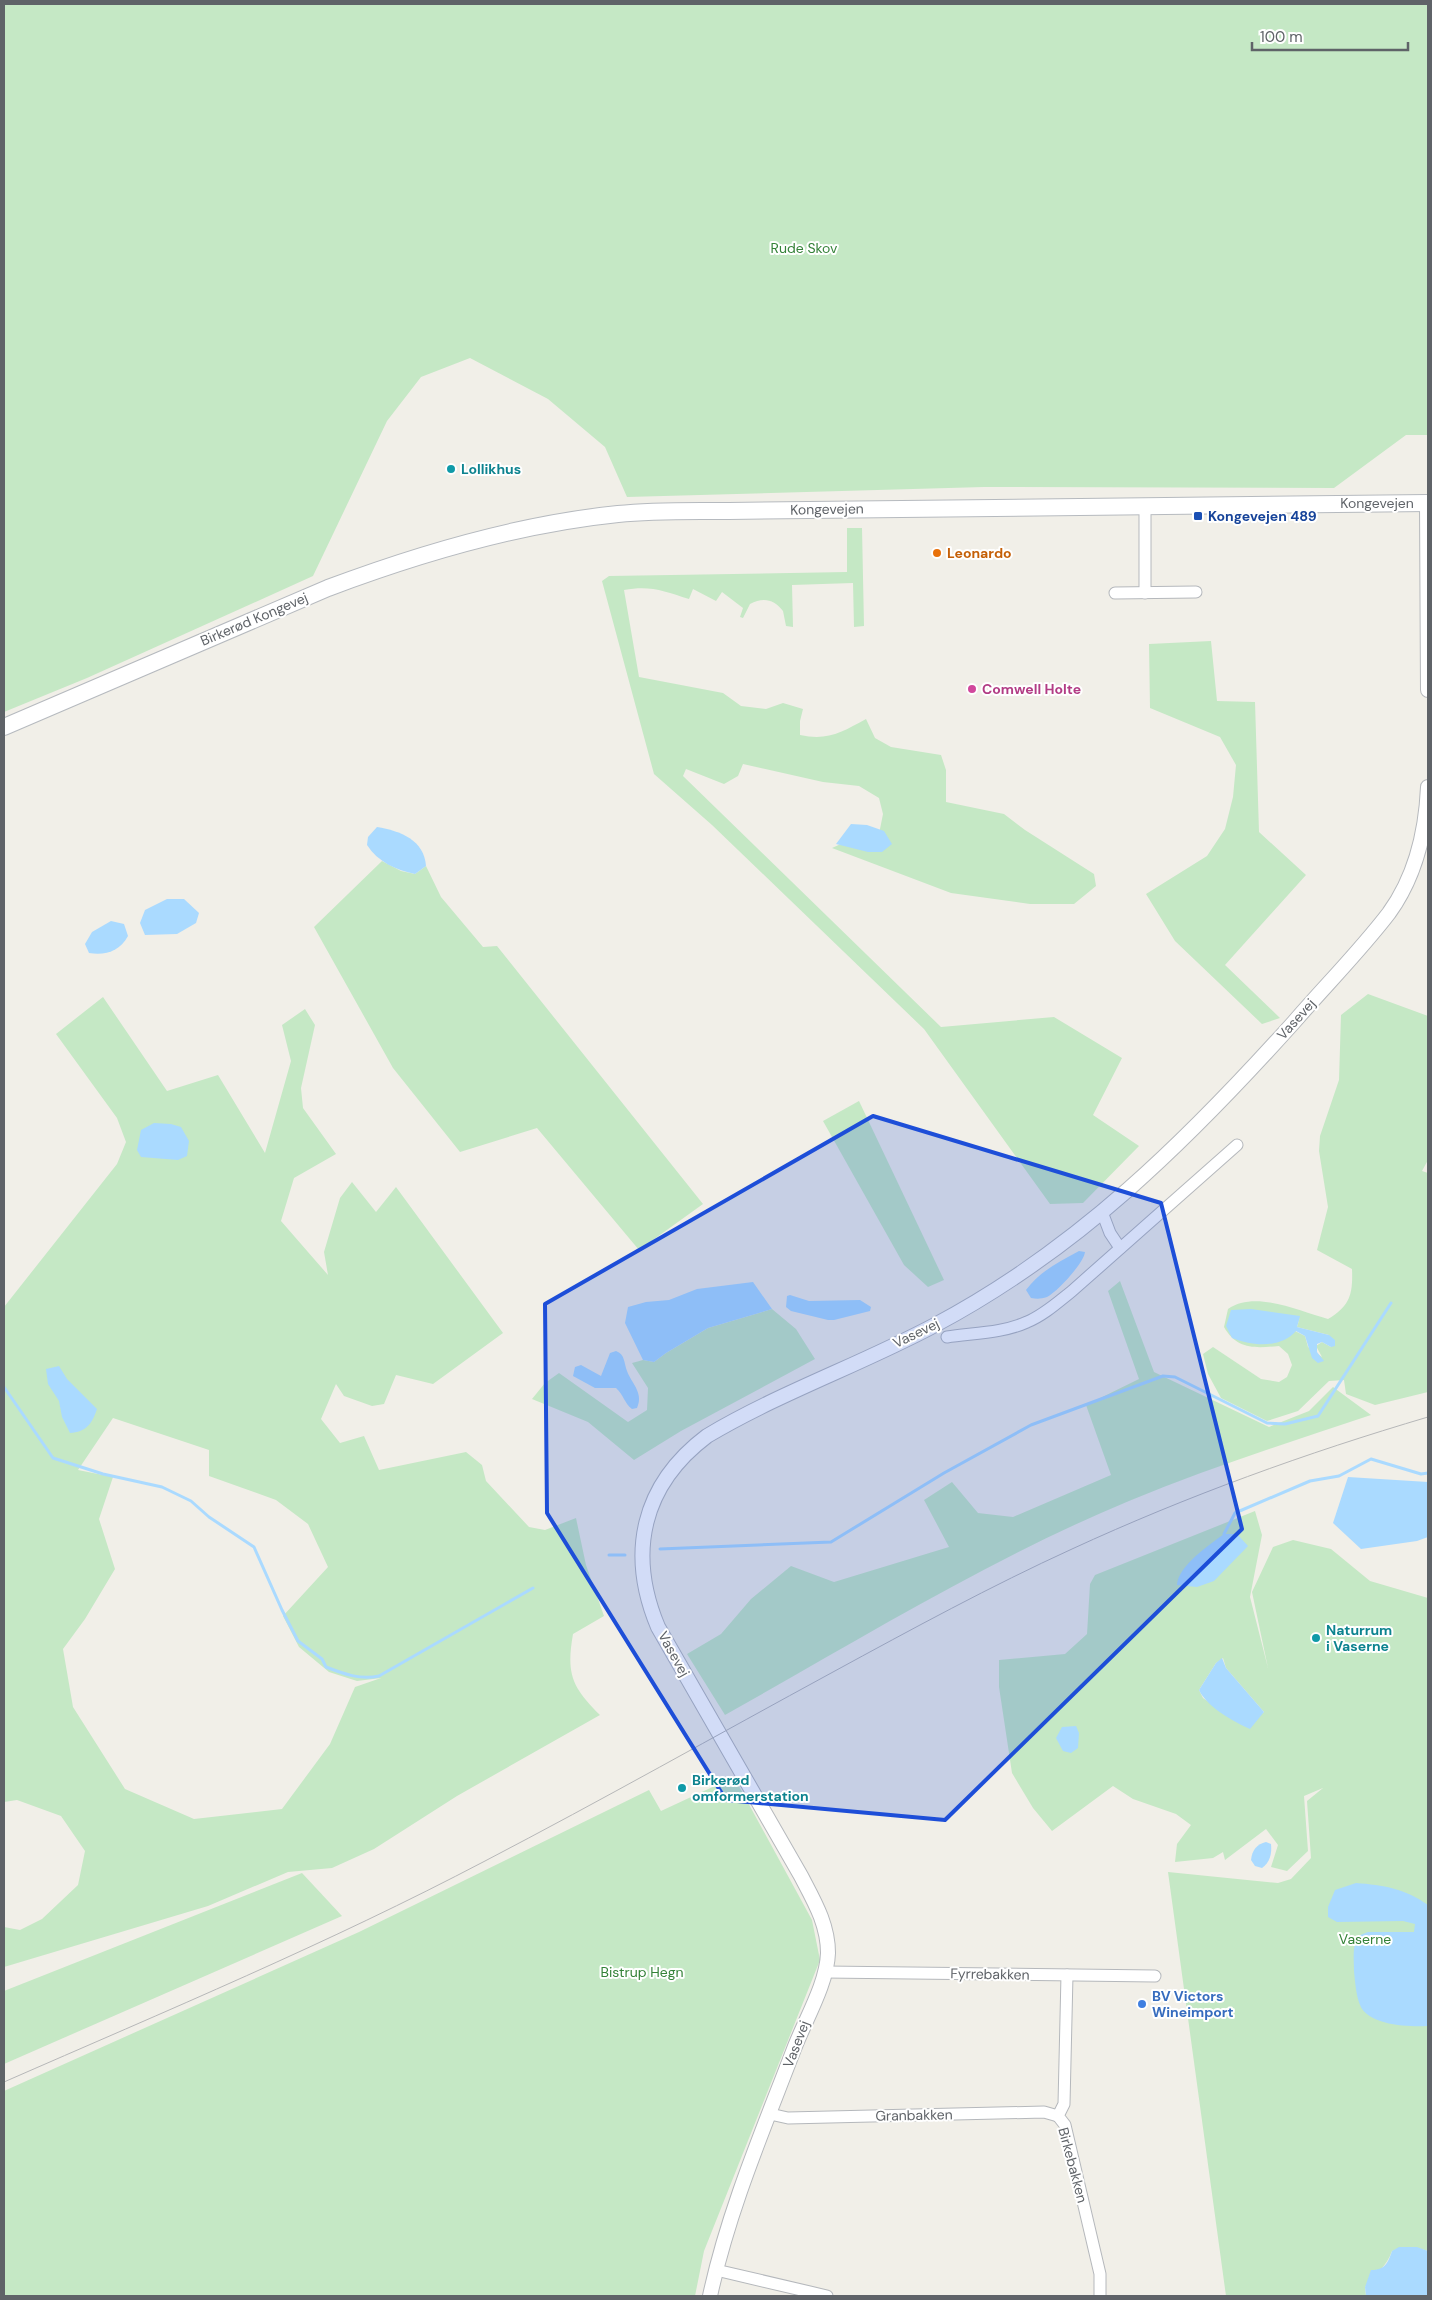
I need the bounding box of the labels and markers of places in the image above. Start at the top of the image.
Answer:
place label: Lollikhus [461,460,521,478]
marker: Lollikhus [445,463,457,475]
place label: Kongevejen 489 [1208,507,1317,525]
marker: Kongevejen 489 [1192,510,1204,522]
place label: Leonardo [947,544,1012,562]
marker: Leonardo [931,547,943,559]
place label: Comwell Holte [982,680,1081,698]
marker: Comwell Holte [966,683,978,695]
place label: Naturrum i Vaserne [1326,1621,1392,1655]
marker: Naturrum i Vaserne [1310,1632,1322,1644]
place label: Birkerød omformerstation [692,1771,809,1805]
marker: Birkerød omformerstation [676,1782,688,1794]
place label: BV Victors Wineimport [1152,1987,1234,2021]
marker: BV Victors Wineimport [1136,1998,1148,2010]

